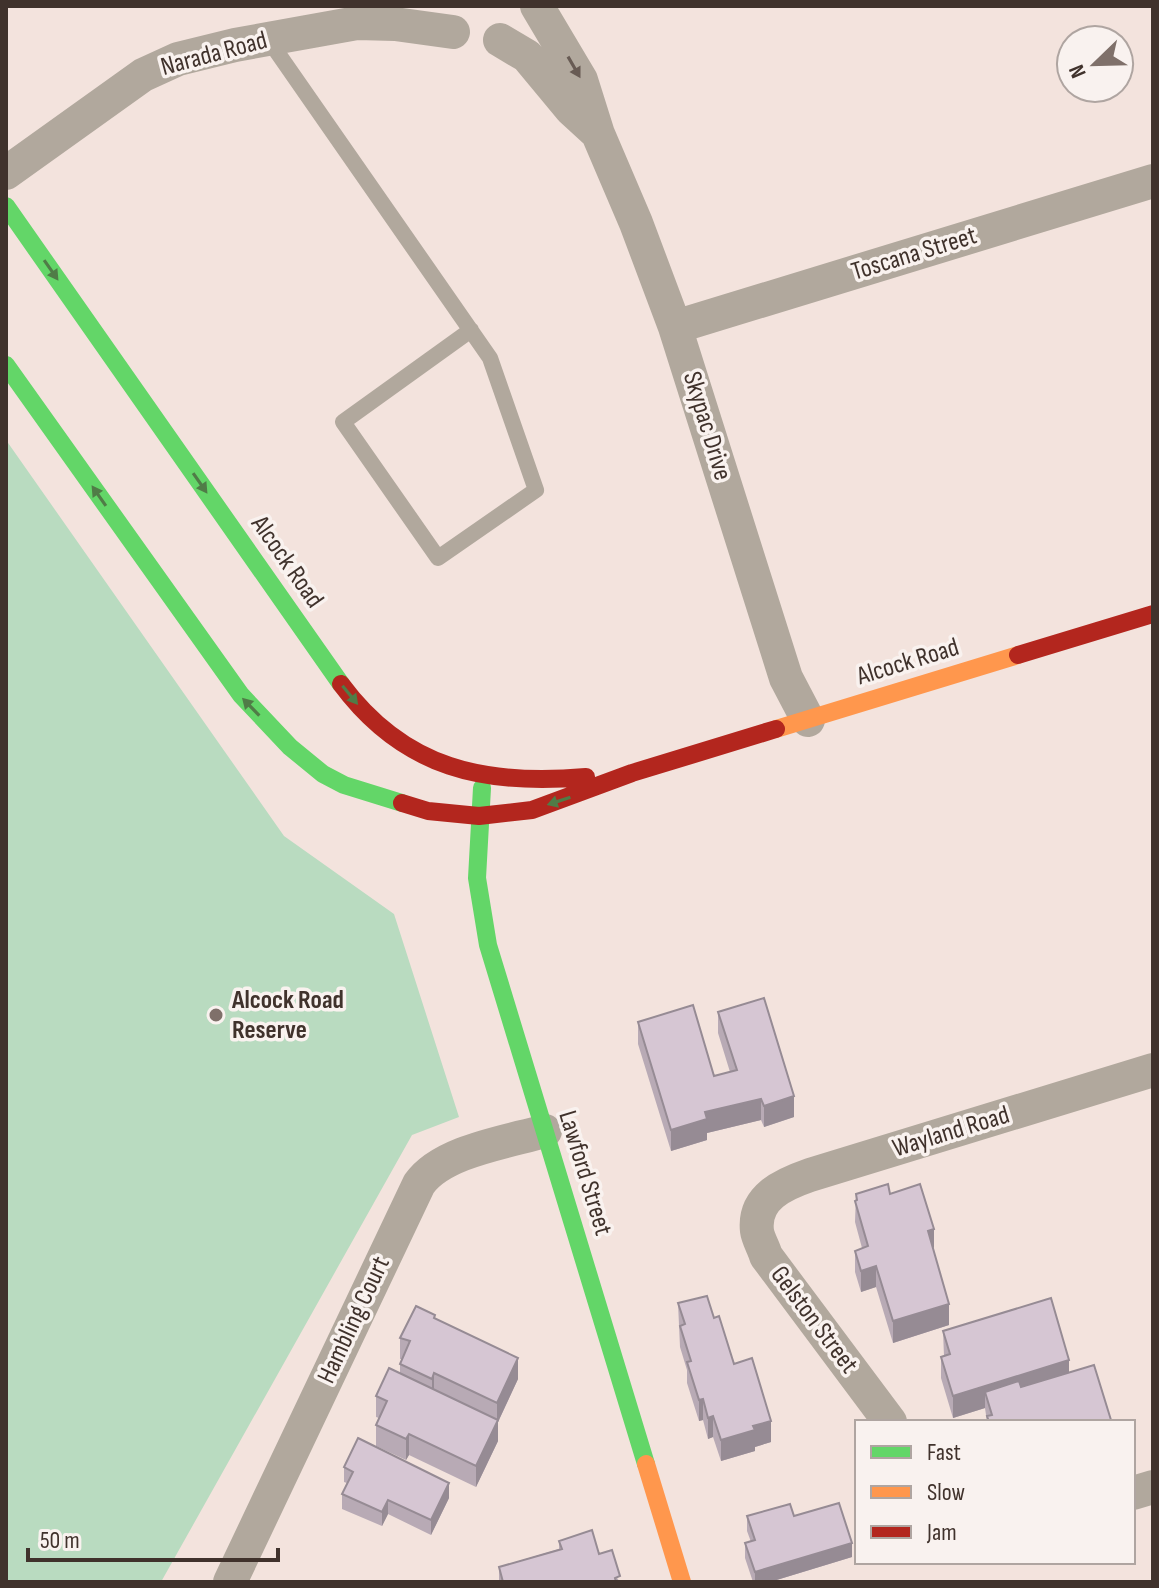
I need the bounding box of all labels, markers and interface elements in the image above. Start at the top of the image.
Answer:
north arrow [1055,24,1135,104]
street label: Narada Road [158,25,270,83]
one-way arrow [567,56,581,78]
text: N [1063,61,1093,82]
street label: Toscana Street [848,220,980,288]
one-way arrow [43,259,58,280]
street label: Skypac Drive [676,368,738,484]
one-way arrow [192,472,207,493]
one-way arrow [91,485,107,507]
street label: Alcock Road [244,509,330,614]
street label: Alcock Road [852,632,963,692]
one-way arrow [341,685,357,705]
one-way arrow [243,697,261,716]
one-way arrow [547,796,571,808]
place label: Alcock Road Reserve [231,985,344,1046]
marker: Alcock Road Reserve [207,1006,225,1024]
street label: Wayland Road [889,1100,1013,1164]
street label: Lawford Street [551,1107,619,1239]
street label: Hambling Court [311,1252,397,1388]
street label: Gelston Street [764,1260,864,1380]
legend [855,1420,1135,1564]
text: Fast [927,1438,961,1467]
text: Slow [927,1478,965,1507]
scale bar [28,1512,278,1562]
text: Jam [926,1518,957,1547]
text: 50 m [40,1526,80,1555]

